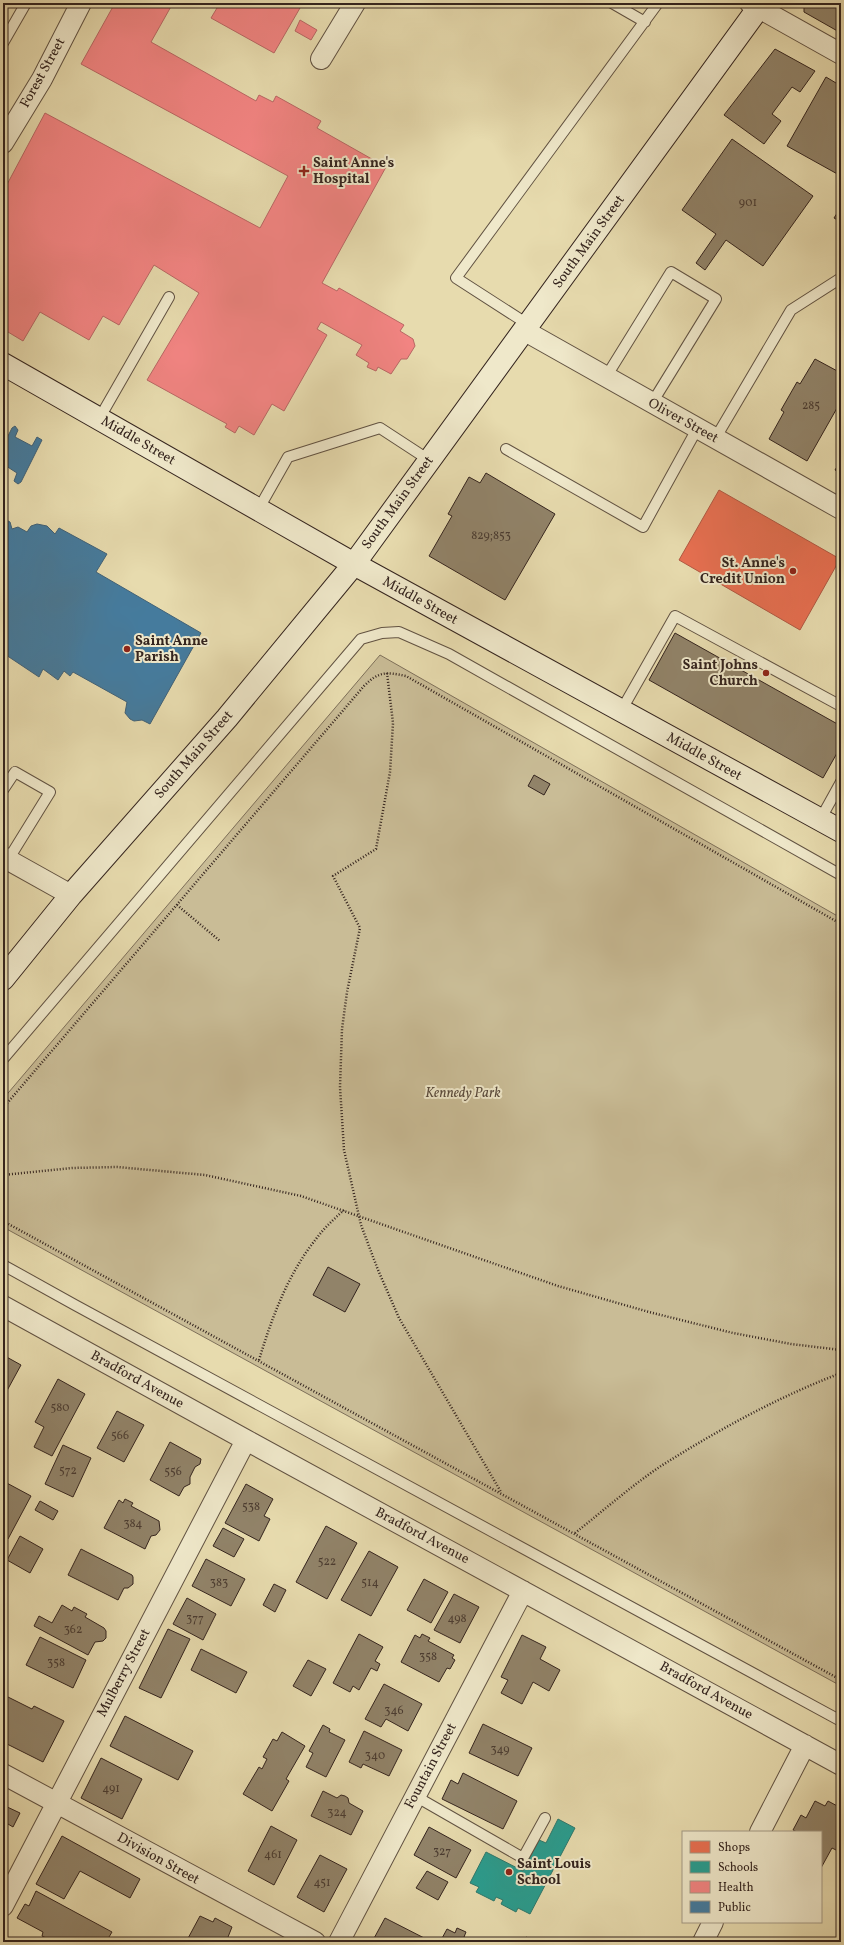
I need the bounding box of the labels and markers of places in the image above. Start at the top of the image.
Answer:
place label: Saint Anne's Hospital [313,154,394,189]
marker: Saint Anne's Hospital [298,165,310,177]
place label: St. Anne's Credit Union [700,554,785,589]
marker: St. Anne's Credit Union [788,566,798,576]
place label: Saint Anne Parish [135,632,208,667]
marker: Saint Anne Parish [122,644,132,654]
place label: Saint Johns Church [683,656,758,691]
marker: Saint Johns Church [761,668,771,678]
place label: Saint Louis School [517,1855,591,1890]
marker: Saint Louis School [504,1867,514,1877]

